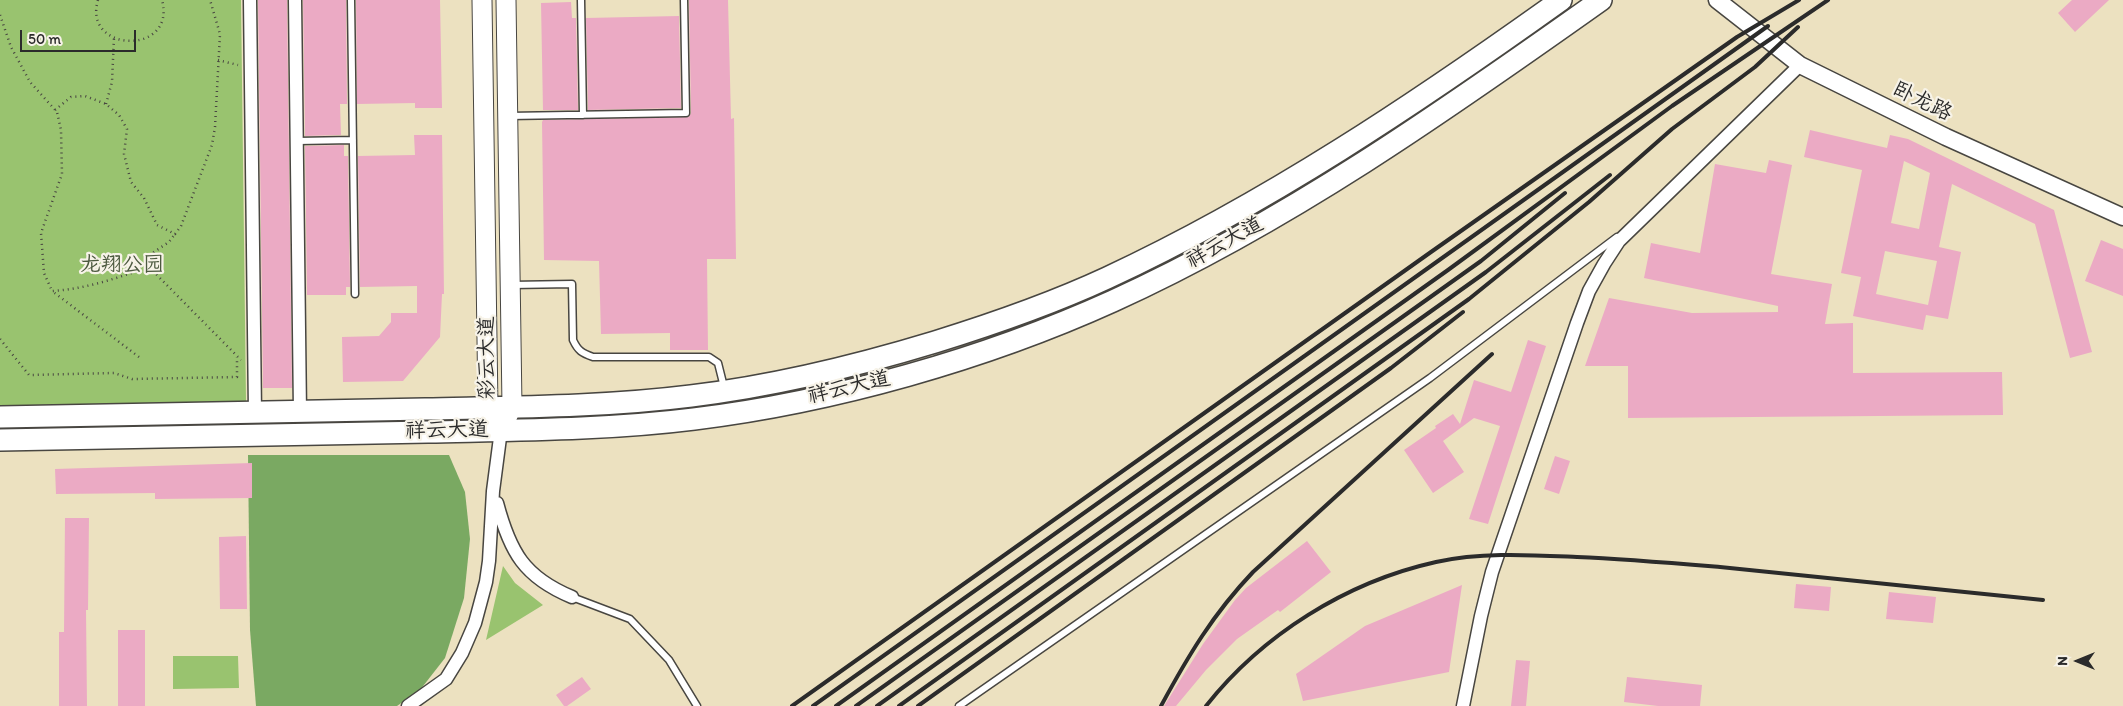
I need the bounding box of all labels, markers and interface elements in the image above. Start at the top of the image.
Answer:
scale bar [22,20,139,52]
text: 50 m [28,30,61,48]
street label: 卧龙路 [1888,77,1956,127]
street label: 祥云大道 [1182,212,1268,274]
park label: 龙翔公园 [80,253,164,279]
street label: 彩云大道 [475,316,501,400]
street label: 祥云大道 [805,366,893,410]
street label: 祥云大道 [405,418,489,444]
north arrow [2053,636,2103,686]
text: N [2054,656,2071,666]

